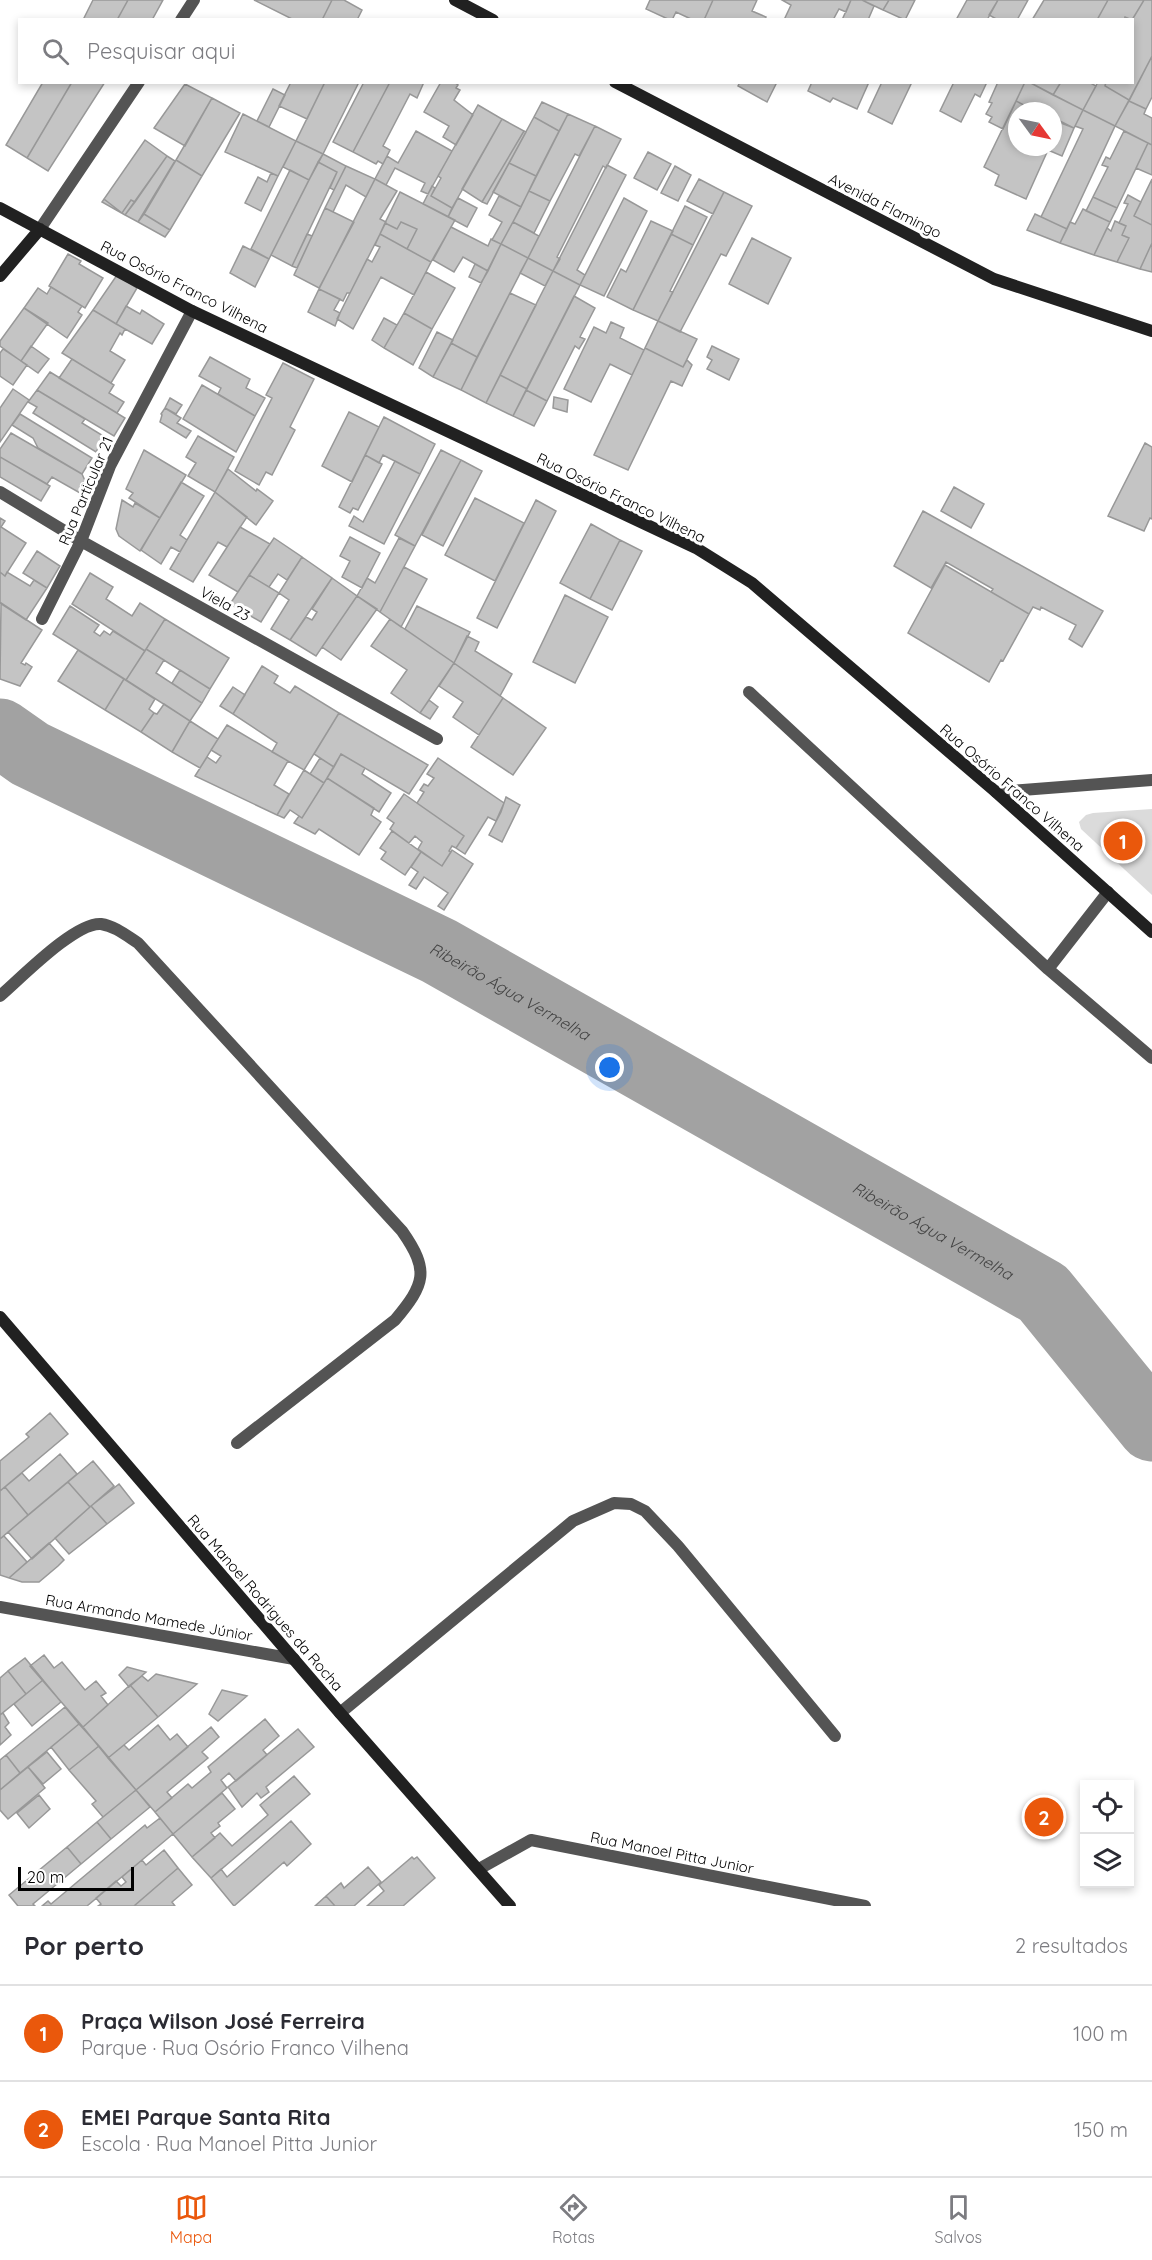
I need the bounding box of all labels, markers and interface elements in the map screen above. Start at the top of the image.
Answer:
search box [18,18,1134,84]
icon: search [39,35,72,68]
text: Pesquisar aqui [87,37,235,65]
north arrow [1008,102,1062,156]
street label: Avenida Flamingo [825,169,945,242]
street label: Rua Osório Franco Vilhena [97,236,271,337]
street label: Rua Particular 21 [54,434,117,548]
street label: Rua Osório Franco Vilhena [534,448,709,547]
street label: Viela 23 [197,582,254,625]
street label: Rua Osório Franco Vilhena [936,720,1089,856]
pin: 1 [1104,818,1142,864]
water label: Ribeirão Água Vermelha [426,938,595,1045]
your location [595,1053,624,1082]
water label: Ribeirão Água Vermelha [849,1177,1018,1285]
street label: Rua Manoel Rodrigues da Rocha [183,1510,347,1695]
street label: Rua Armando Mamede Júnior [44,1590,254,1645]
map controls [1080,1780,1134,1888]
button: locate [1080,1780,1134,1834]
pin: 2 [1024,1794,1064,1840]
street label: Rua Manoel Pitta Junior [589,1827,756,1878]
button: layers [1080,1834,1134,1888]
scale bar [18,1864,134,1892]
text: 20 m [27,1867,64,1887]
text: Por perto [24,1929,144,1962]
text: 2 resultados [1015,1933,1128,1958]
text: Praça Wilson José Ferreira [81,2007,365,2035]
text: 1 [40,2021,47,2046]
text: 100 m [1073,2021,1128,2046]
text: Parque · Rua Osório Franco Vilhena [81,2035,409,2060]
text: EMEI Parque Santa Rita [81,2103,330,2131]
text: 2 [38,2117,49,2142]
text: 150 m [1074,2117,1128,2142]
text: Escola · Rua Manoel Pitta Junior [81,2131,377,2156]
tab: Mapa [170,2191,212,2247]
tab: Rotas [552,2191,595,2247]
tab: Salvos [935,2191,982,2247]

